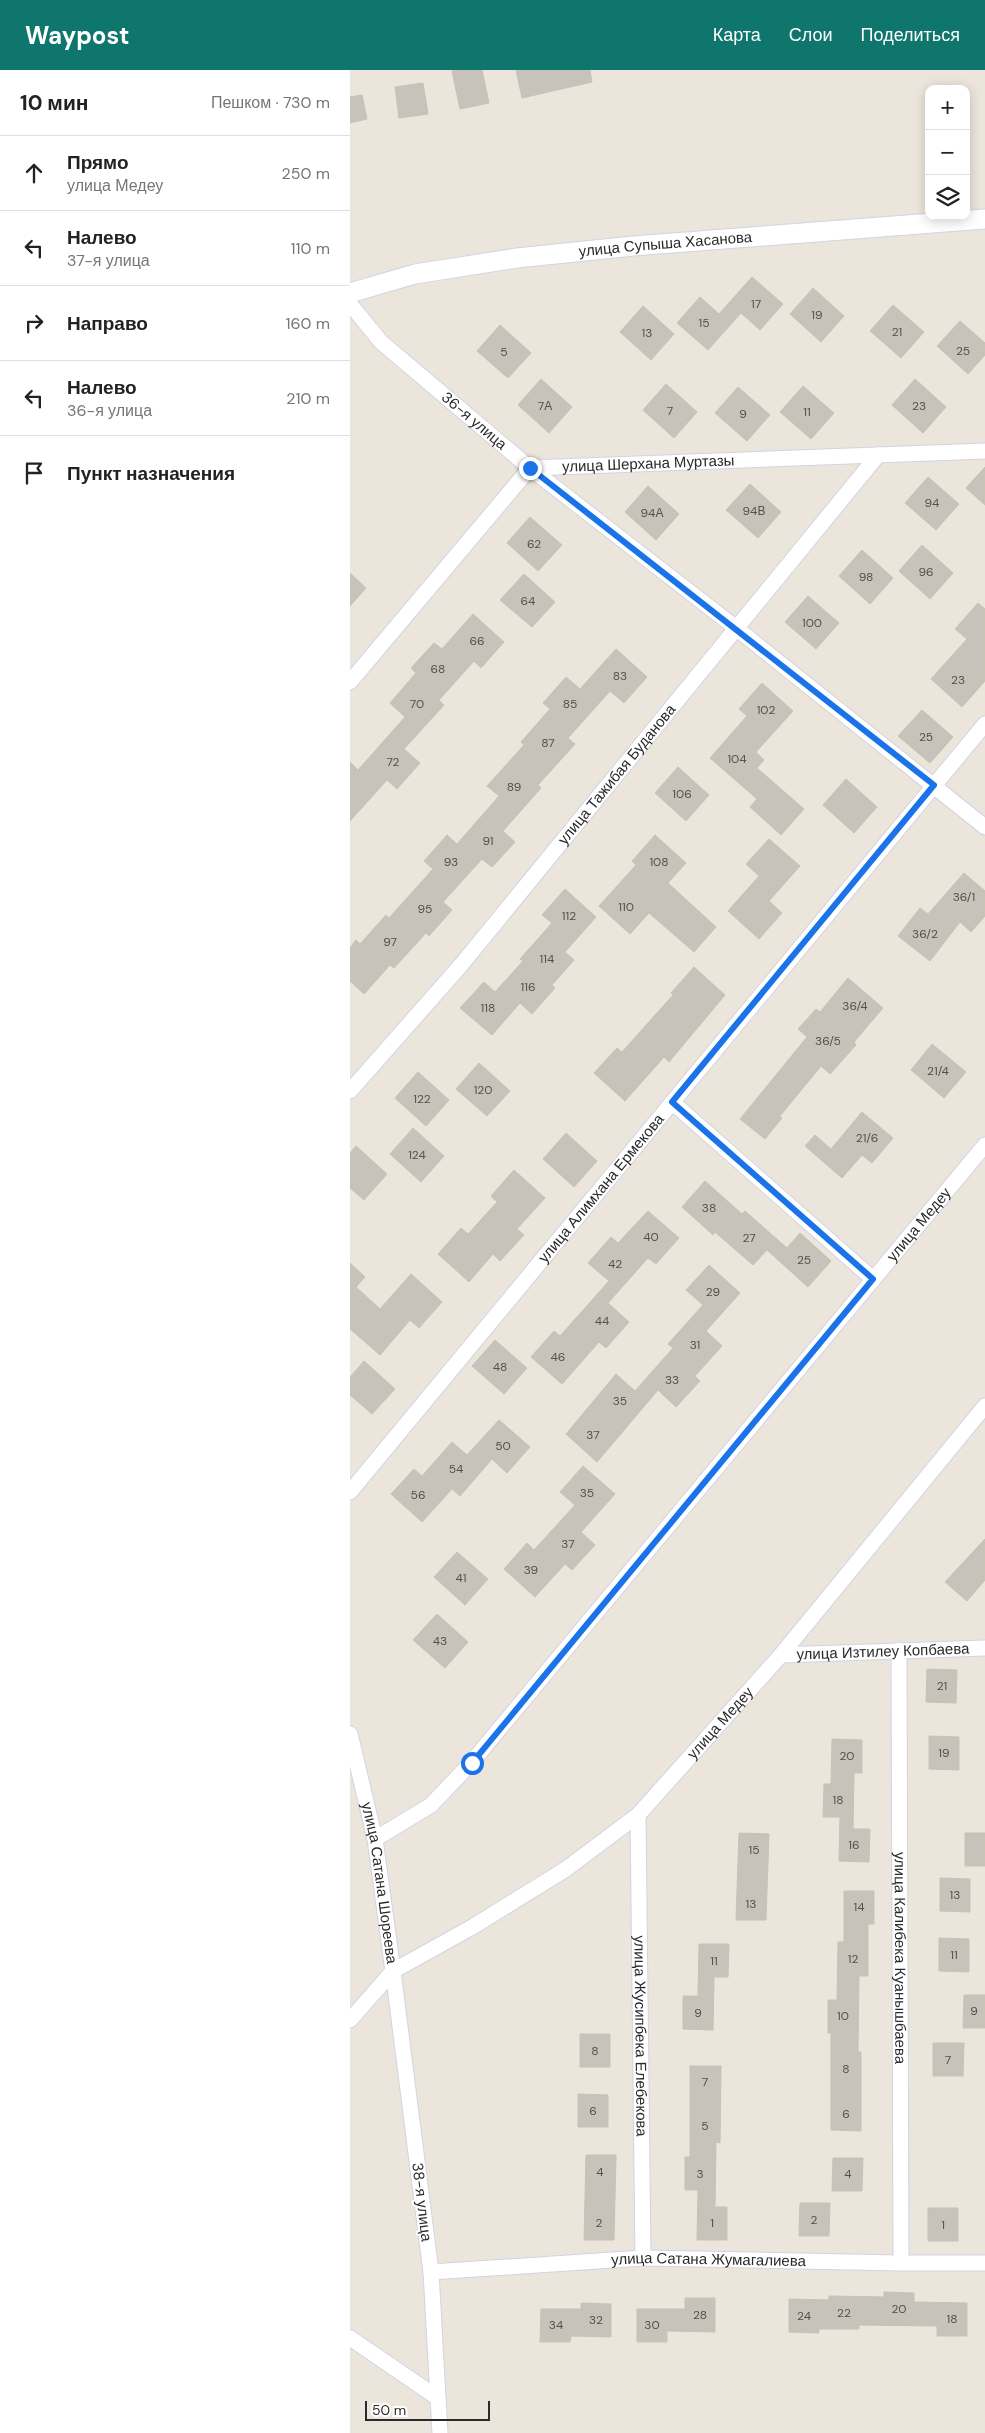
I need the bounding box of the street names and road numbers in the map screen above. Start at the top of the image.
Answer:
street label: улица Супыша Хасанова [578,227,753,262]
street label: 36-я улица [437,387,512,455]
street label: улица Шерхана Муртазы [562,450,735,477]
street label: улица Тажибая Буданова [553,700,681,849]
street label: улица Алимхана Ермекова [534,1109,669,1267]
street label: улица Медеу [882,1183,956,1266]
street label: улица Изтилеу Копбаева [796,1639,970,1664]
street label: улица Медеу [683,1682,758,1763]
street label: улица Сатана Шореева [357,1800,402,1966]
street label: улица Калибека Куанышбаева [890,1852,910,2065]
street label: улица Жусипбека Елебекова [629,1935,652,2137]
street label: 38-я улица [407,2161,437,2243]
street label: улица Сатана Жумагалиева [611,2248,807,2271]

